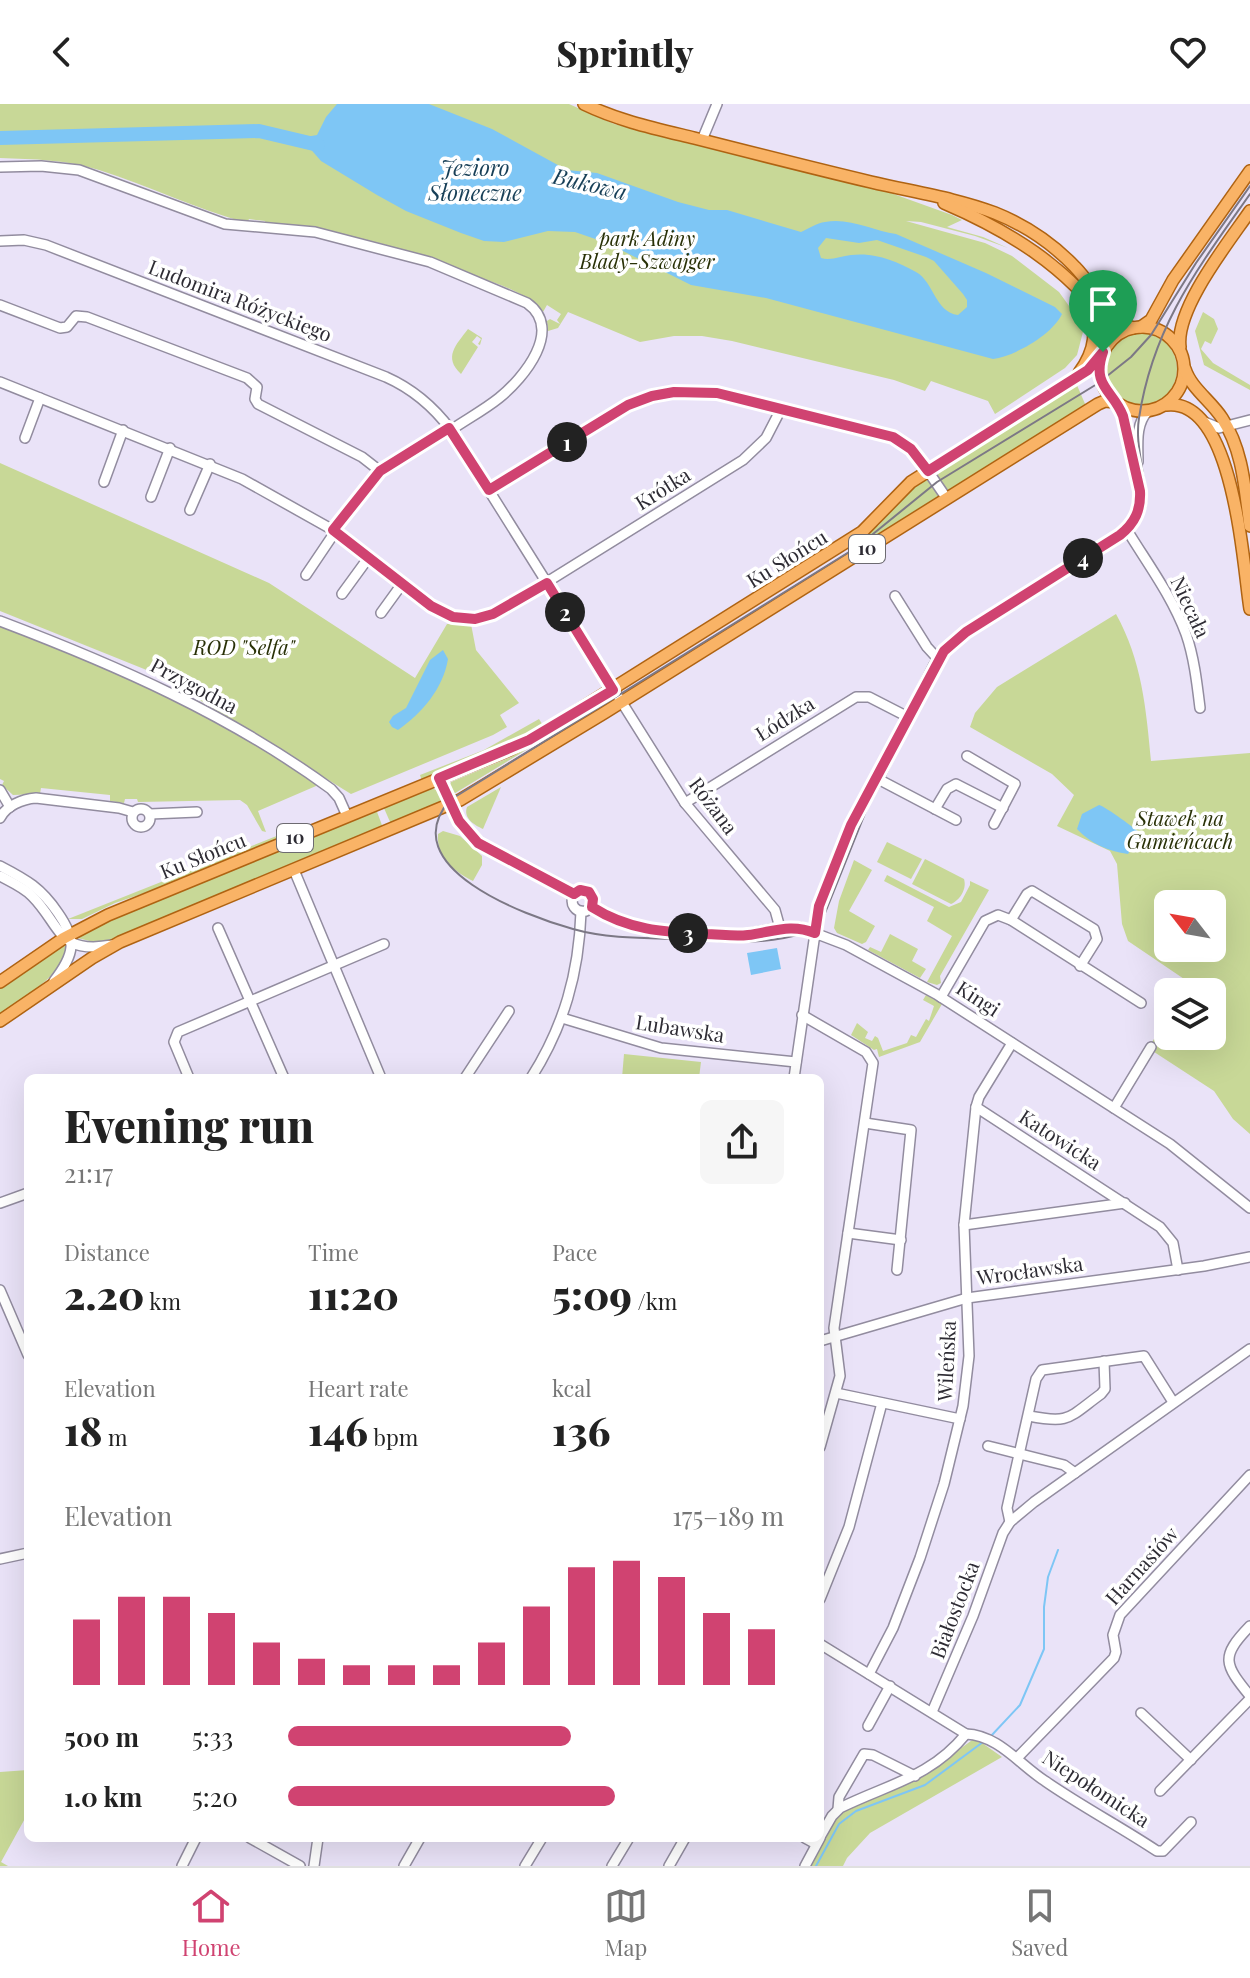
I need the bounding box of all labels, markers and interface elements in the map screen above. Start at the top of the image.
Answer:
text: Sprintly [556,28,694,76]
icon: back [40,30,84,74]
icon: heart [1166,30,1210,74]
water label: Jezioro Słoneczne [427,152,522,207]
water label: Bukowa [549,160,630,206]
park label: park Adiny Blady-Szwajger [579,224,716,274]
street label: Ludomira Różyckiego [145,252,336,347]
pin [1069,270,1137,352]
icon: arrive [1081,282,1125,326]
pin: 1 [547,422,587,462]
text: 1 [563,427,571,457]
street label: Krótka [629,460,695,515]
street label: Ku Słońcu [741,522,832,593]
road number: 10 [849,535,885,563]
pin: 4 [1063,538,1103,578]
text: 4 [1077,543,1089,573]
street label: Niecała [1165,571,1217,642]
pin: 2 [545,592,585,632]
text: 2 [559,597,571,627]
park label: ROD "Selfa" [192,633,296,660]
street label: Przygodna [146,650,243,719]
street label: Łódzka [750,689,819,746]
street label: Różana [684,771,745,839]
park label: Stawek na Gumieńcach [1127,804,1233,854]
road number: 10 [277,824,313,852]
street label: Ku Słońcu [156,825,250,884]
north arrow [1154,890,1226,962]
map controls [1154,890,1226,1050]
pin: 3 [668,913,708,953]
text: 3 [683,918,693,948]
street label: Kingi [952,974,1006,1022]
button: layers [1154,978,1226,1050]
street label: Lubawska [634,1007,727,1048]
text: Evening run [64,1095,314,1154]
button: share [700,1100,784,1184]
street label: Katowicka [1015,1102,1107,1175]
text: 21:17 [64,1155,113,1190]
text: Distance [64,1237,150,1267]
text: Time [308,1237,359,1267]
text: Pace [552,1237,598,1267]
street label: Wrocławska [974,1249,1085,1290]
text: 2.20 [64,1267,144,1320]
text: 11:20 [308,1267,399,1320]
text: 5:09 [552,1267,632,1320]
text: km [144,1286,181,1316]
text: /km [632,1286,677,1316]
street label: Wileńska [930,1320,961,1403]
text: Elevation [64,1373,156,1403]
text: Heart rate [308,1373,409,1403]
text: kcal [552,1373,591,1403]
text: 18 [64,1403,102,1456]
text: 146 [308,1403,368,1456]
text: 136 [552,1403,610,1456]
text: m [102,1422,128,1452]
text: bpm [368,1422,418,1452]
text: Elevation [64,1498,172,1533]
text: 175–189 m [672,1498,784,1533]
street label: Harnasiów [1098,1520,1184,1610]
street label: Białostocka [923,1557,985,1662]
text: 500 m [64,1719,139,1754]
text: 5:33 [192,1719,233,1754]
street label: Niepołomicka [1038,1743,1156,1833]
text: 1.0 km [64,1779,142,1814]
text: 5:20 [192,1779,238,1814]
tab: Home [182,1884,241,1962]
tab: Map [604,1884,648,1962]
tab: Saved [1011,1884,1068,1962]

